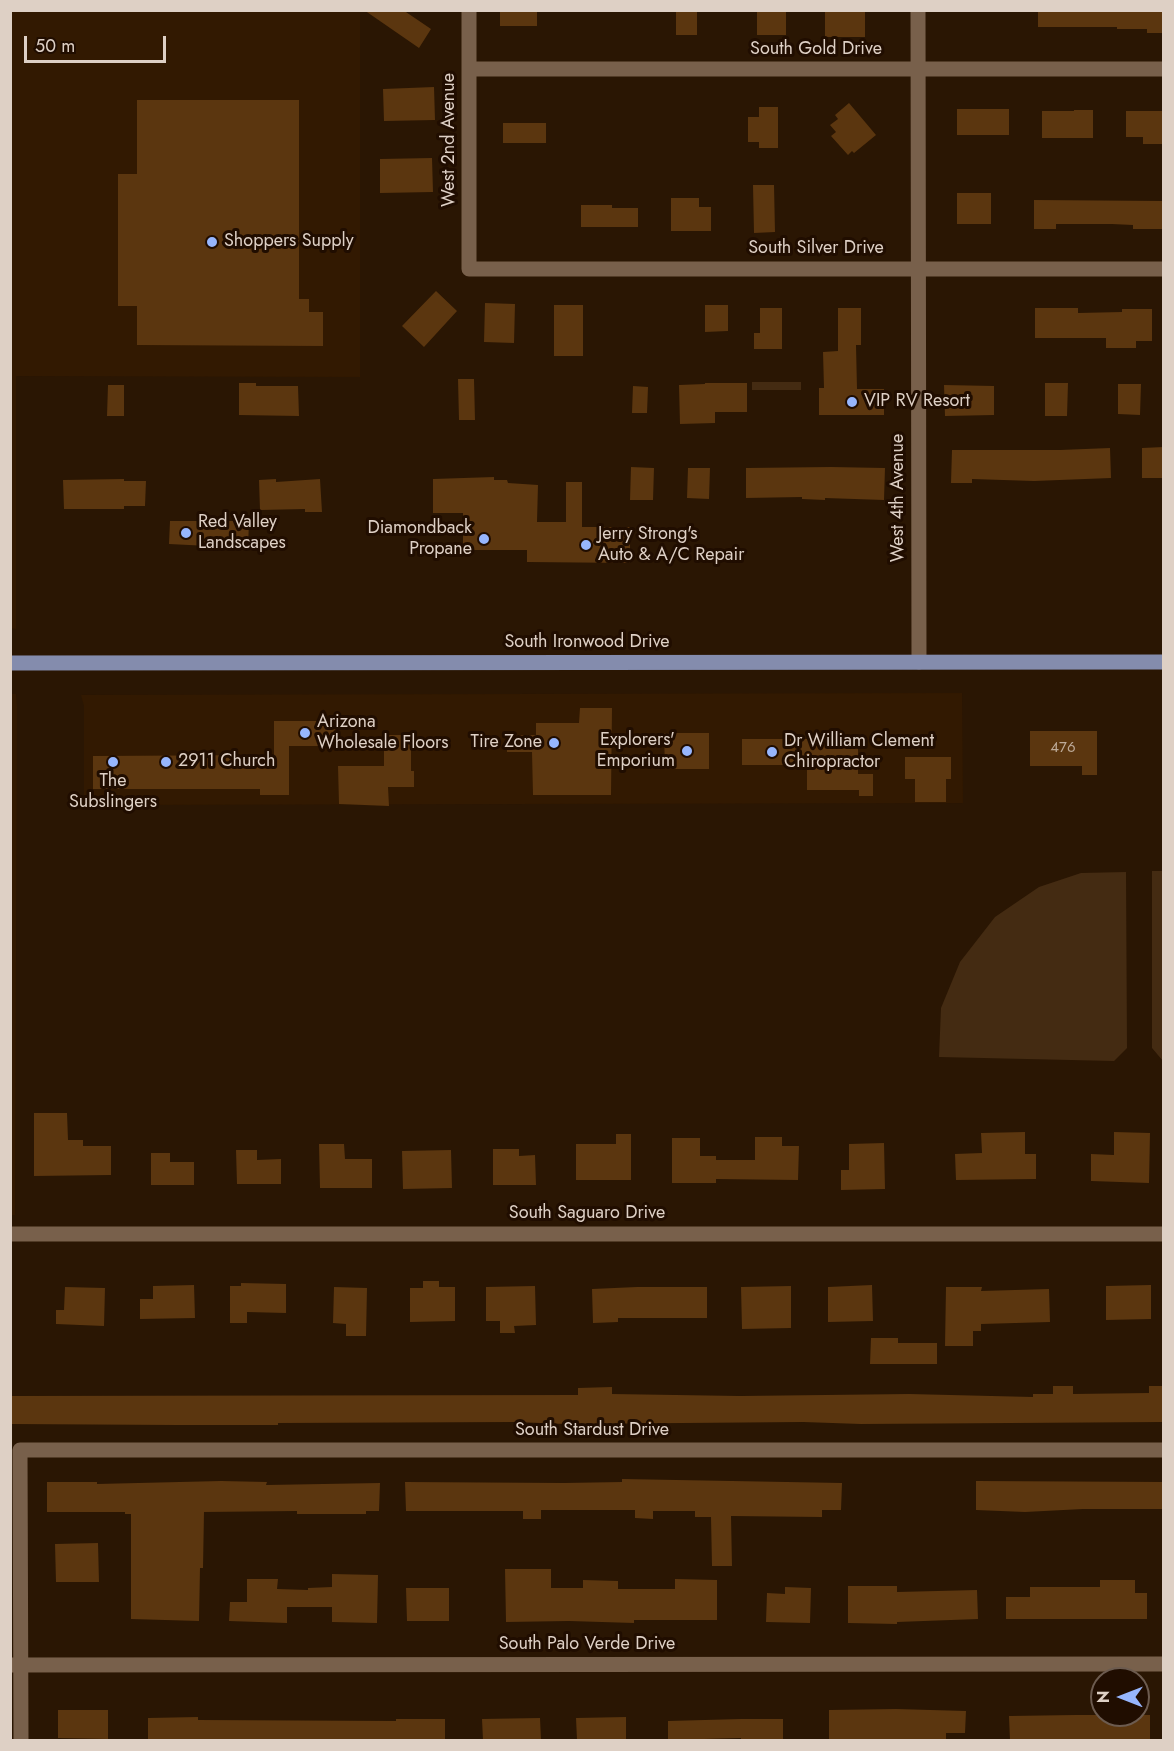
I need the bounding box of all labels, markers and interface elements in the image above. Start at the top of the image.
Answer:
scale bar [27,24,170,62]
text: 50 m [35,33,75,59]
street label: South Gold Drive [750,39,882,61]
street label: West 2nd Avenue [439,73,461,207]
place label: Shoppers Supply [224,231,354,253]
marker: Shoppers Supply [205,235,219,249]
street label: South Silver Drive [748,238,884,260]
place label: VIP RV Resort [864,391,970,413]
marker: VIP RV Resort [845,395,859,409]
street label: West 4th Avenue [888,434,910,562]
place label: Red Valley Landscapes [198,512,286,554]
place label: Diamondback Propane [367,518,472,560]
place label: Jerry Strong's Auto & A/C Repair [598,524,744,566]
marker: Red Valley Landscapes [179,526,193,540]
marker: Diamondback Propane [477,532,491,546]
marker: Jerry Strong's Auto & A/C Repair [579,538,593,552]
street label: South Ironwood Drive [504,632,670,654]
place label: Arizona Wholesale Floors [317,712,448,754]
marker: Arizona Wholesale Floors [298,726,312,740]
place label: Explorers' Emporium [597,730,675,772]
place label: Dr William Clement Chiropractor [784,731,934,774]
place label: Tire Zone [471,732,542,754]
marker: Tire Zone [547,736,561,750]
house number: 476 [1050,739,1076,757]
marker: Explorers' Emporium [680,744,694,758]
marker: Dr William Clement Chiropractor [765,745,779,759]
place label: 2911 Church [178,751,275,773]
marker: The Subslingers [106,755,120,769]
marker: 2911 Church [159,755,173,769]
place label: The Subslingers [69,771,157,814]
street label: South Saguaro Drive [509,1203,665,1225]
street label: South Stardust Drive [515,1420,669,1442]
street label: South Palo Verde Drive [499,1634,675,1656]
north arrow [1090,1667,1150,1727]
text: N [1092,1691,1115,1703]

